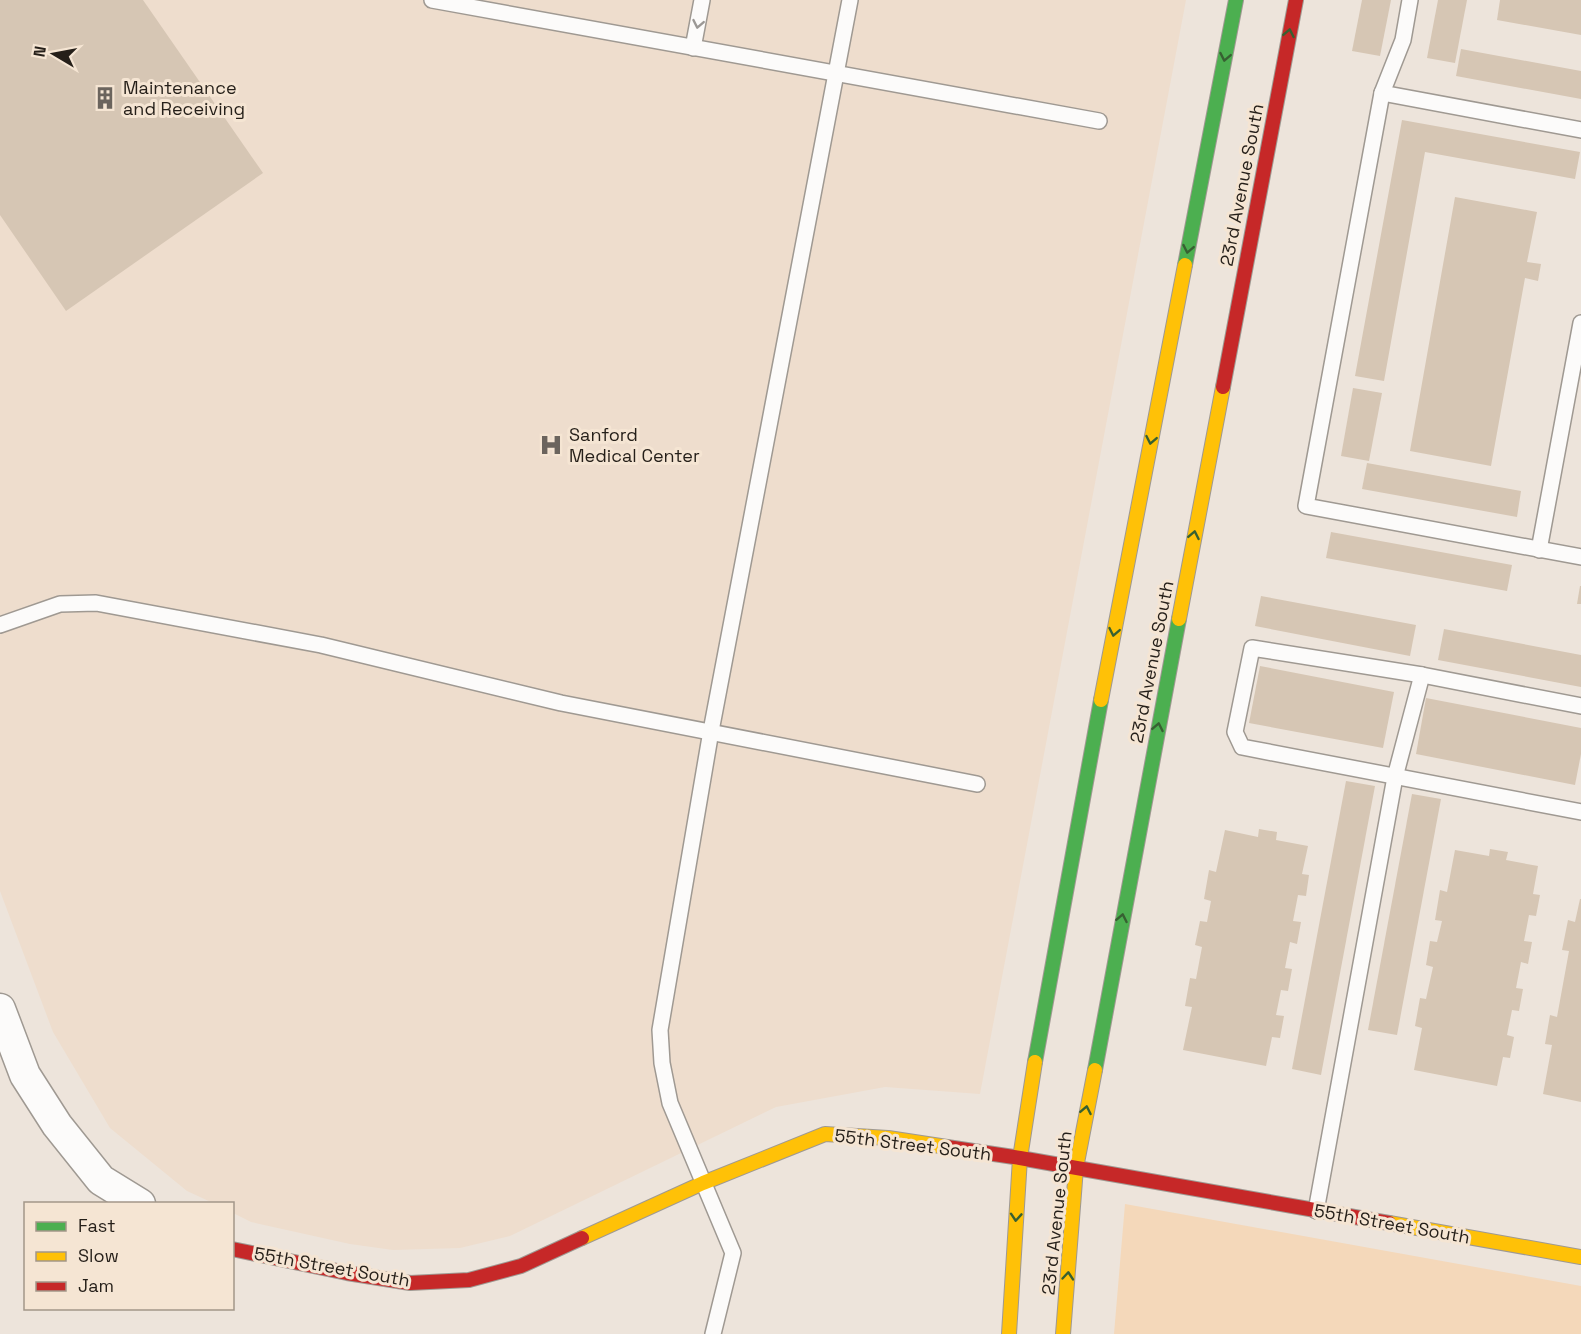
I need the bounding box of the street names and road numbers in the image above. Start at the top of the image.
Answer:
street label: 23rd Avenue South [1214,102,1269,268]
street label: 23rd Avenue South [1124,579,1179,745]
street label: 55th Street South [833,1123,993,1166]
street label: 23rd Avenue South [1036,1130,1077,1296]
street label: 55th Street South [1312,1198,1472,1249]
street label: 55th Street South [252,1241,412,1292]

